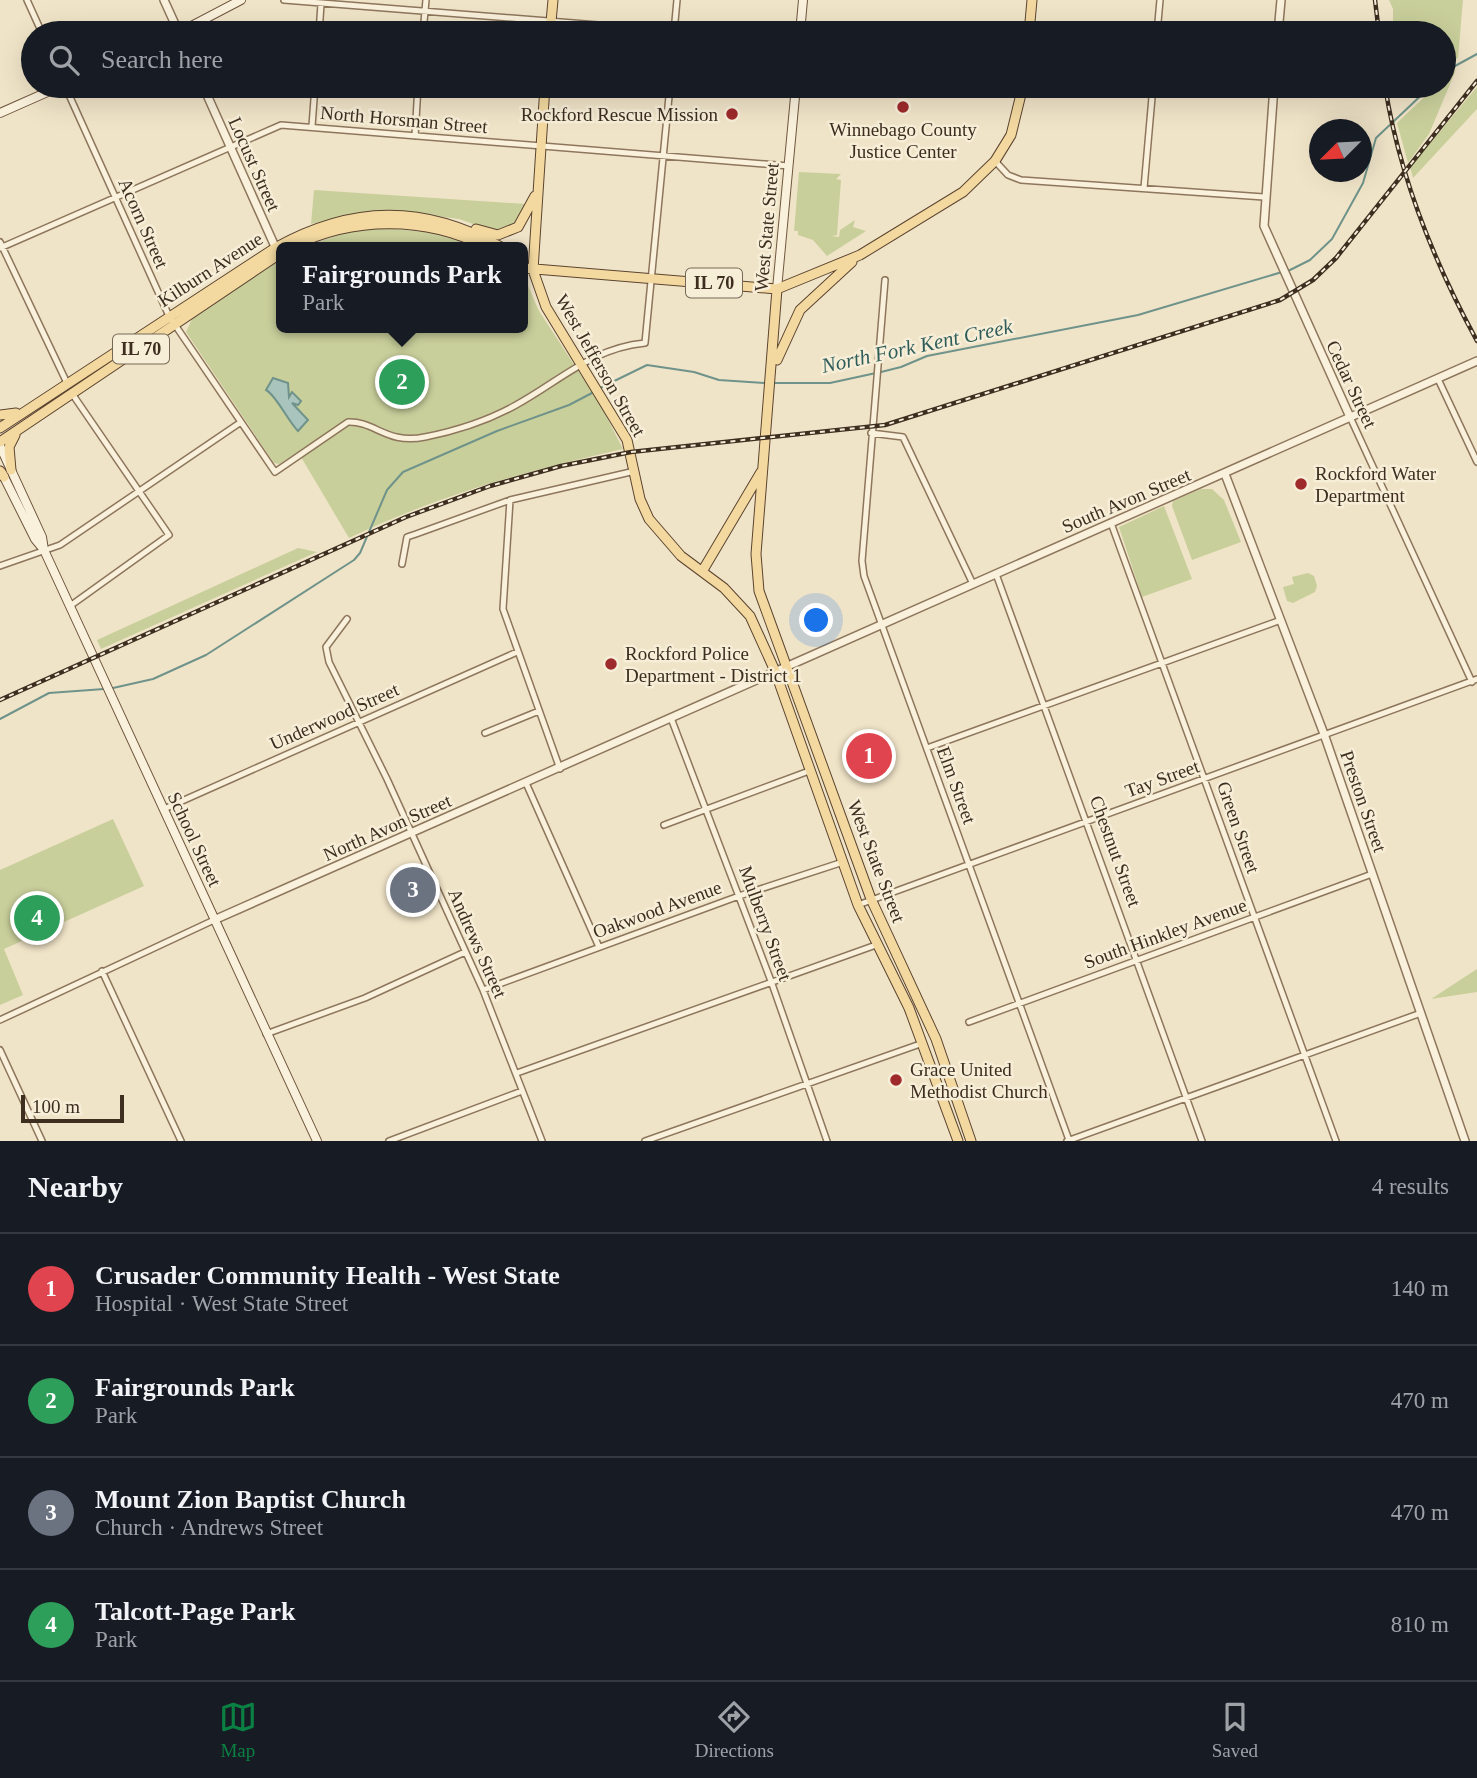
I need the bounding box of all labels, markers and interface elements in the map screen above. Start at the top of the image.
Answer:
search box [21,21,1456,98]
icon: search [45,41,83,79]
text: Search here [101,45,223,74]
marker: Winnebago County Justice Center [895,99,911,115]
street label: North Horsman Street [319,102,489,137]
place label: Rockford Rescue Mission [521,104,718,125]
marker: Rockford Rescue Mission [724,106,740,122]
street label: Locust Street [224,114,285,215]
place label: Winnebago County Justice Center [829,119,977,162]
north arrow [1309,119,1372,182]
street label: West State Street [750,161,783,292]
street label: Acorn Street [114,175,173,272]
street label: Kilburn Avenue [154,228,267,311]
popup [276,242,528,333]
text: Fairgrounds Park [302,260,502,289]
road number: IL 70 [686,268,742,298]
text: Park [302,290,344,315]
street label: West Jefferson Street [551,290,650,441]
water label: North Fork Kent Creek [818,314,1015,378]
road number: IL 70 [113,334,169,363]
street label: Cedar Street [1322,337,1381,432]
pin: 2 [379,356,425,408]
place label: Rockford Water Department [1315,463,1437,506]
street label: South Avon Street [1059,464,1194,537]
marker: Rockford Water Department [1293,476,1309,492]
your location [799,603,833,637]
place label: Rockford Police Department - District 1 [625,643,802,686]
marker: Rockford Police Department - District 1 [603,656,619,672]
street label: Underwood Street [267,678,403,754]
pin: 1 [846,730,892,782]
street label: Elm Street [933,744,980,827]
street label: Preston Street [1336,748,1391,855]
street label: Tay Street [1122,755,1203,802]
street label: Green Street [1213,779,1264,876]
street label: School Street [164,789,226,890]
street label: North Avon Street [320,790,455,865]
street label: Chestnut Street [1086,793,1146,910]
street label: West State Street [844,797,910,926]
street label: Mulberry Street [735,863,796,984]
pin: 3 [390,864,436,916]
street label: Oakwood Avenue [590,876,724,942]
street label: Andrews Street [444,885,511,1002]
pin: 4 [14,892,60,944]
street label: South Hinkley Avenue [1081,894,1249,973]
place label: Grace United Methodist Church [910,1059,1048,1102]
marker: Grace United Methodist Church [888,1072,904,1088]
scale bar [21,1092,124,1124]
text: 100 m [32,1096,80,1117]
text: Nearby [28,1170,123,1203]
text: 4 results [1372,1174,1449,1199]
text: Crusader Community Health - West State [95,1261,560,1290]
text: 1 [45,1276,57,1301]
text: 140 m [1391,1276,1449,1301]
text: Hospital · West State Street [95,1291,348,1316]
text: Fairgrounds Park [95,1373,295,1402]
text: 2 [45,1388,57,1413]
text: 470 m [1391,1388,1449,1413]
text: Park [95,1403,137,1428]
text: Mount Zion Baptist Church [95,1485,406,1514]
text: 3 [45,1500,57,1525]
text: 470 m [1391,1500,1449,1525]
text: Church · Andrews Street [95,1515,323,1540]
text: Talcott-Page Park [95,1597,296,1626]
text: 4 [45,1612,57,1637]
text: 810 m [1391,1612,1449,1637]
text: Park [95,1627,137,1652]
tab: Map [219,1698,257,1762]
tab: Directions [695,1698,774,1762]
tab: Saved [1212,1698,1258,1762]

